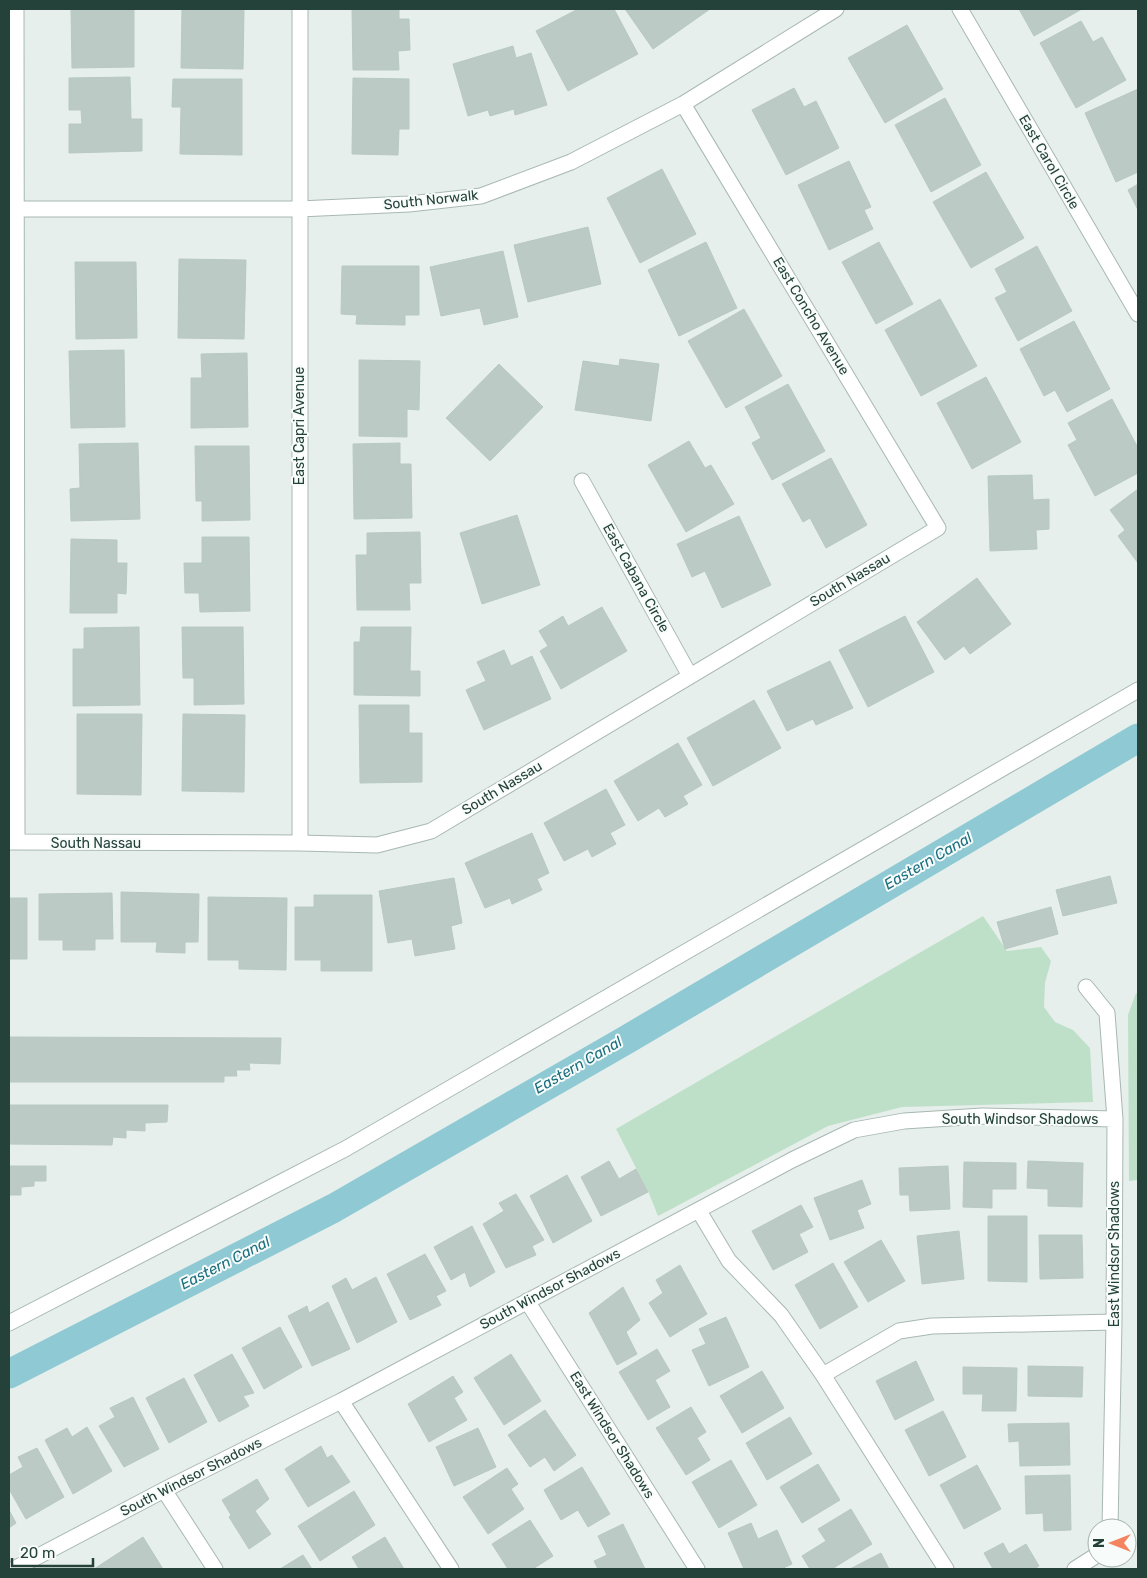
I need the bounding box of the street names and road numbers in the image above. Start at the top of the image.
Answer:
street label: East Carol Circle [1015,112,1083,212]
street label: South Norwalk [383,186,480,213]
street label: East Concho Avenue [769,254,853,378]
street label: East Capri Avenue [291,367,308,485]
street label: East Cabana Circle [599,521,673,636]
street label: South Nassau [807,549,893,611]
street label: South Nassau [459,757,545,819]
street label: South Nassau [51,835,141,852]
street label: South Windsor Shadows [942,1111,1098,1128]
street label: East Windsor Shadows [1106,1181,1123,1327]
street label: South Windsor Shadows [477,1245,623,1333]
street label: East Windsor Shadows [566,1368,658,1502]
street label: South Windsor Shadows [117,1434,265,1520]

